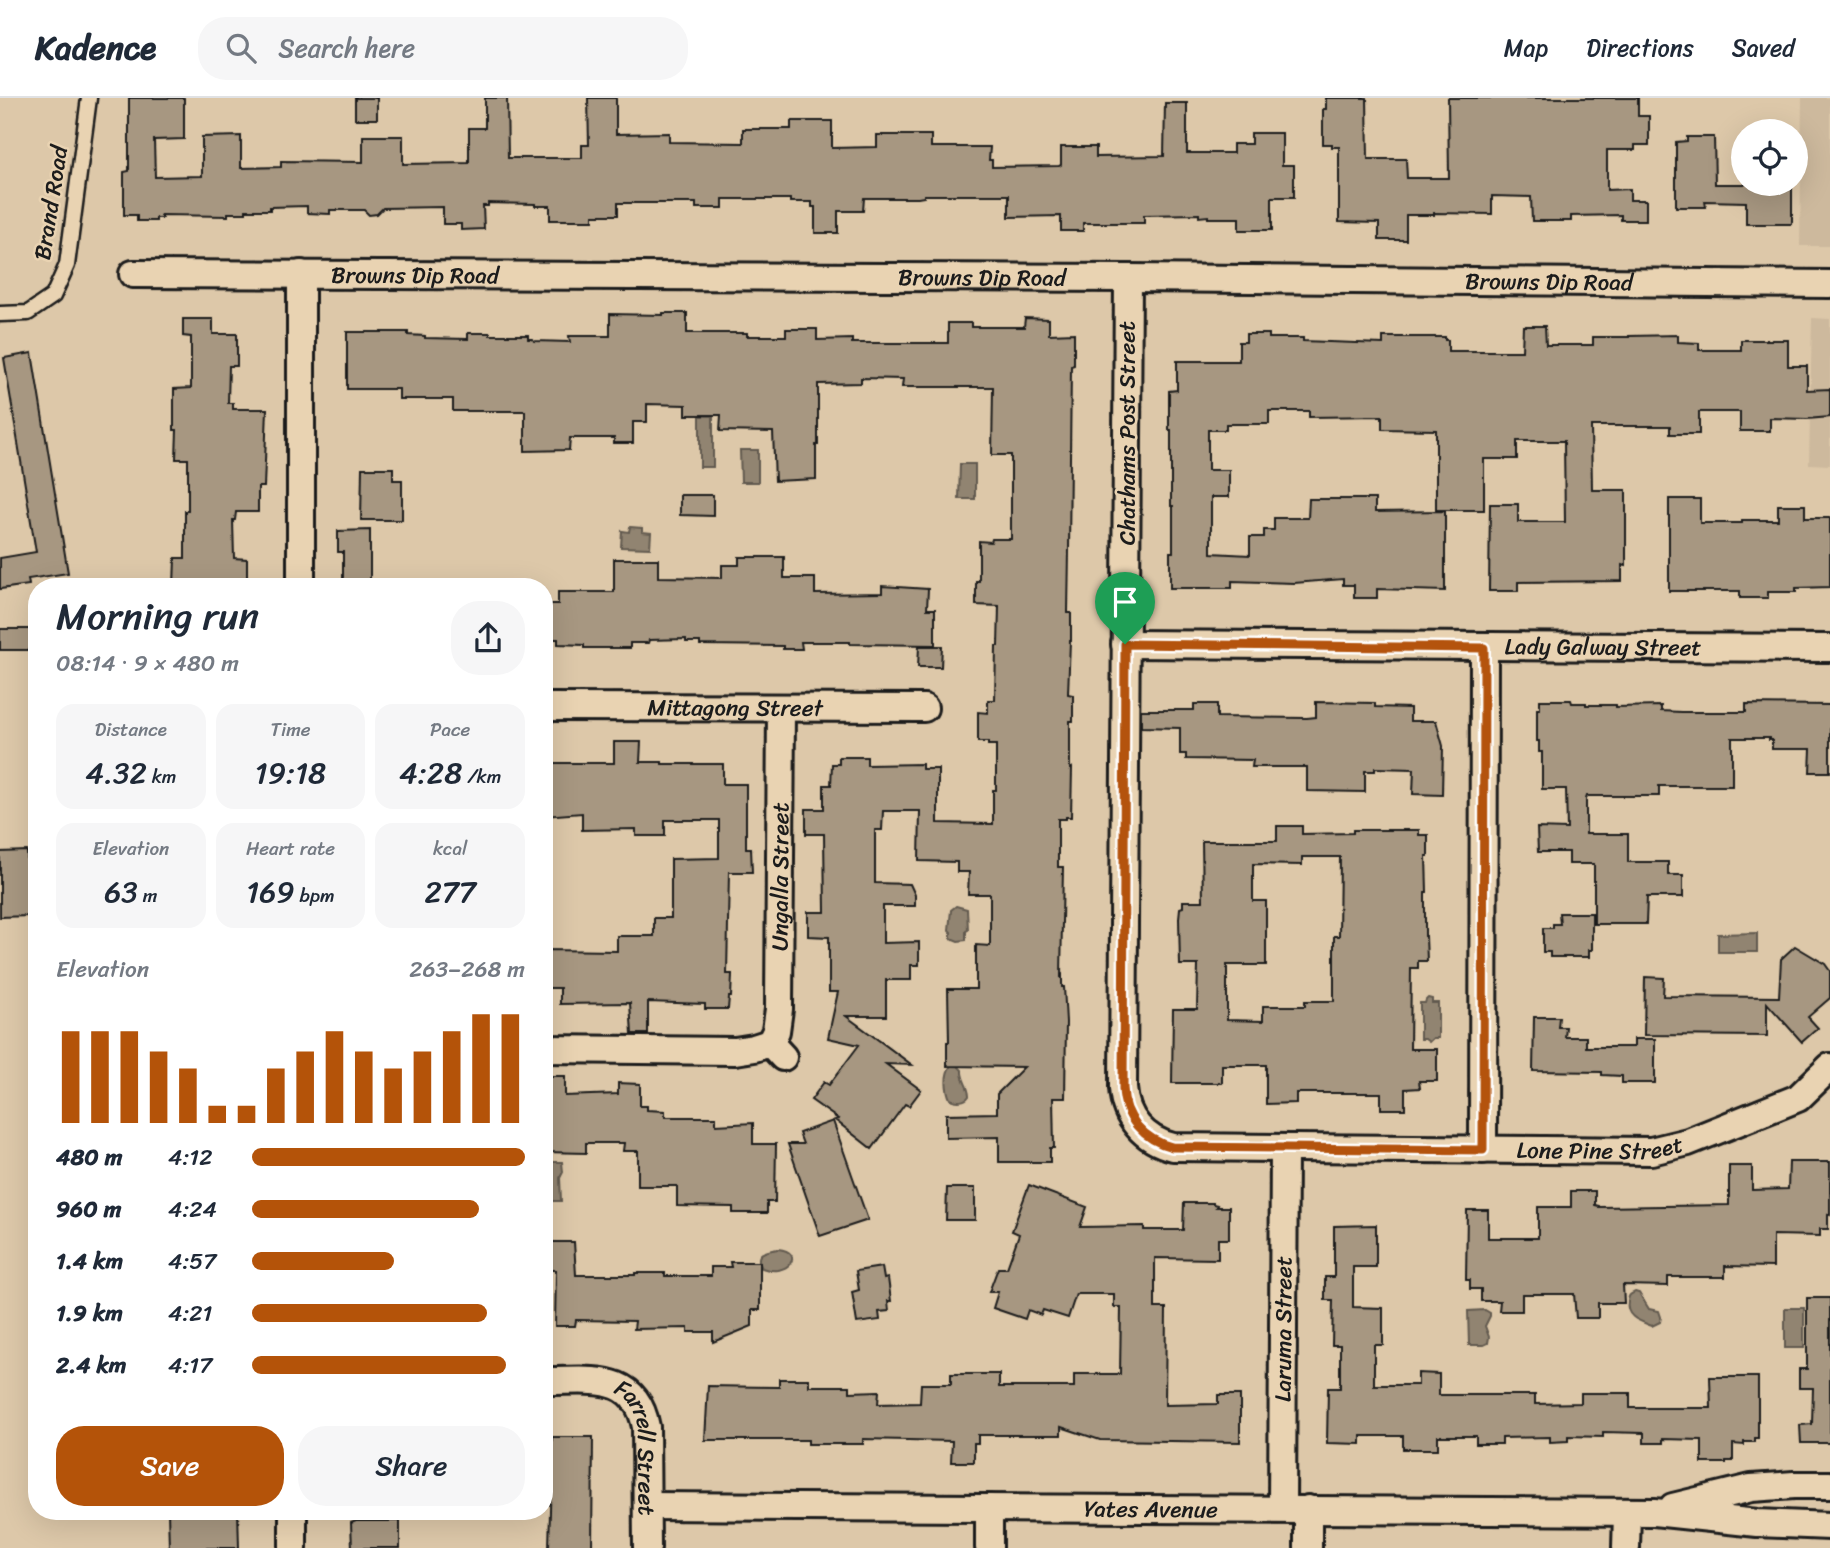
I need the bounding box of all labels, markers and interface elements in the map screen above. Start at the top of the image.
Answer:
search box [198,17,688,80]
text: Kadence [35,19,156,77]
text: Search here [278,25,415,71]
text: Map [1504,27,1548,69]
text: Directions [1586,27,1694,69]
text: Saved [1732,27,1795,69]
icon: search [222,29,260,67]
map controls [1731,119,1808,196]
button: locate [1731,119,1808,196]
street label: Brand Road [22,141,81,263]
street label: Browns Dip Road [331,254,501,296]
street label: Browns Dip Road [898,257,1068,298]
street label: Browns Dip Road [1465,260,1635,303]
street label: Chathams Post Street [1107,321,1148,545]
pin [1095,572,1155,644]
text: Morning run [56,583,259,650]
icon: arrive [1106,583,1144,621]
button: share [451,601,525,675]
street label: Lady Galway Street [1504,626,1702,668]
text: 08:14 · 9 × 480 m [56,643,239,684]
street label: Mittagong Street [647,687,825,728]
text: Distance [95,713,167,746]
text: Time [270,713,311,746]
text: Pace [430,713,470,746]
text: 4.32 [85,746,147,800]
text: 19:18 [255,746,326,800]
text: 4:28 [399,746,462,800]
text: km [147,760,176,793]
text: /km [462,760,501,793]
street label: Ungalla Street [759,802,801,951]
text: Elevation [92,832,169,865]
text: Heart rate [246,832,335,865]
text: kcal [433,832,467,865]
text: 63 [104,865,138,919]
text: 169 [246,865,295,919]
text: 277 [424,865,476,919]
text: m [138,879,157,912]
text: bpm [295,879,335,912]
text: Elevation [56,949,149,990]
text: 263–268 m [409,949,525,990]
street label: Lone Pine Street [1516,1123,1687,1172]
text: 480 m [56,1137,122,1178]
text: 4:12 [168,1137,212,1178]
text: 960 m [56,1189,121,1230]
text: 4:24 [168,1189,217,1230]
text: 1.4 km [56,1241,123,1282]
text: 4:57 [168,1241,217,1282]
street label: Laruma Street [1262,1256,1304,1402]
text: 1.9 km [56,1293,123,1334]
text: 4:21 [168,1293,212,1334]
text: 2.4 km [56,1345,126,1386]
text: 4:17 [168,1345,212,1386]
street label: Farrell Street [607,1367,667,1516]
button: Save [56,1426,284,1506]
button: Share [298,1426,525,1506]
street label: Yates Avenue [1084,1488,1218,1530]

